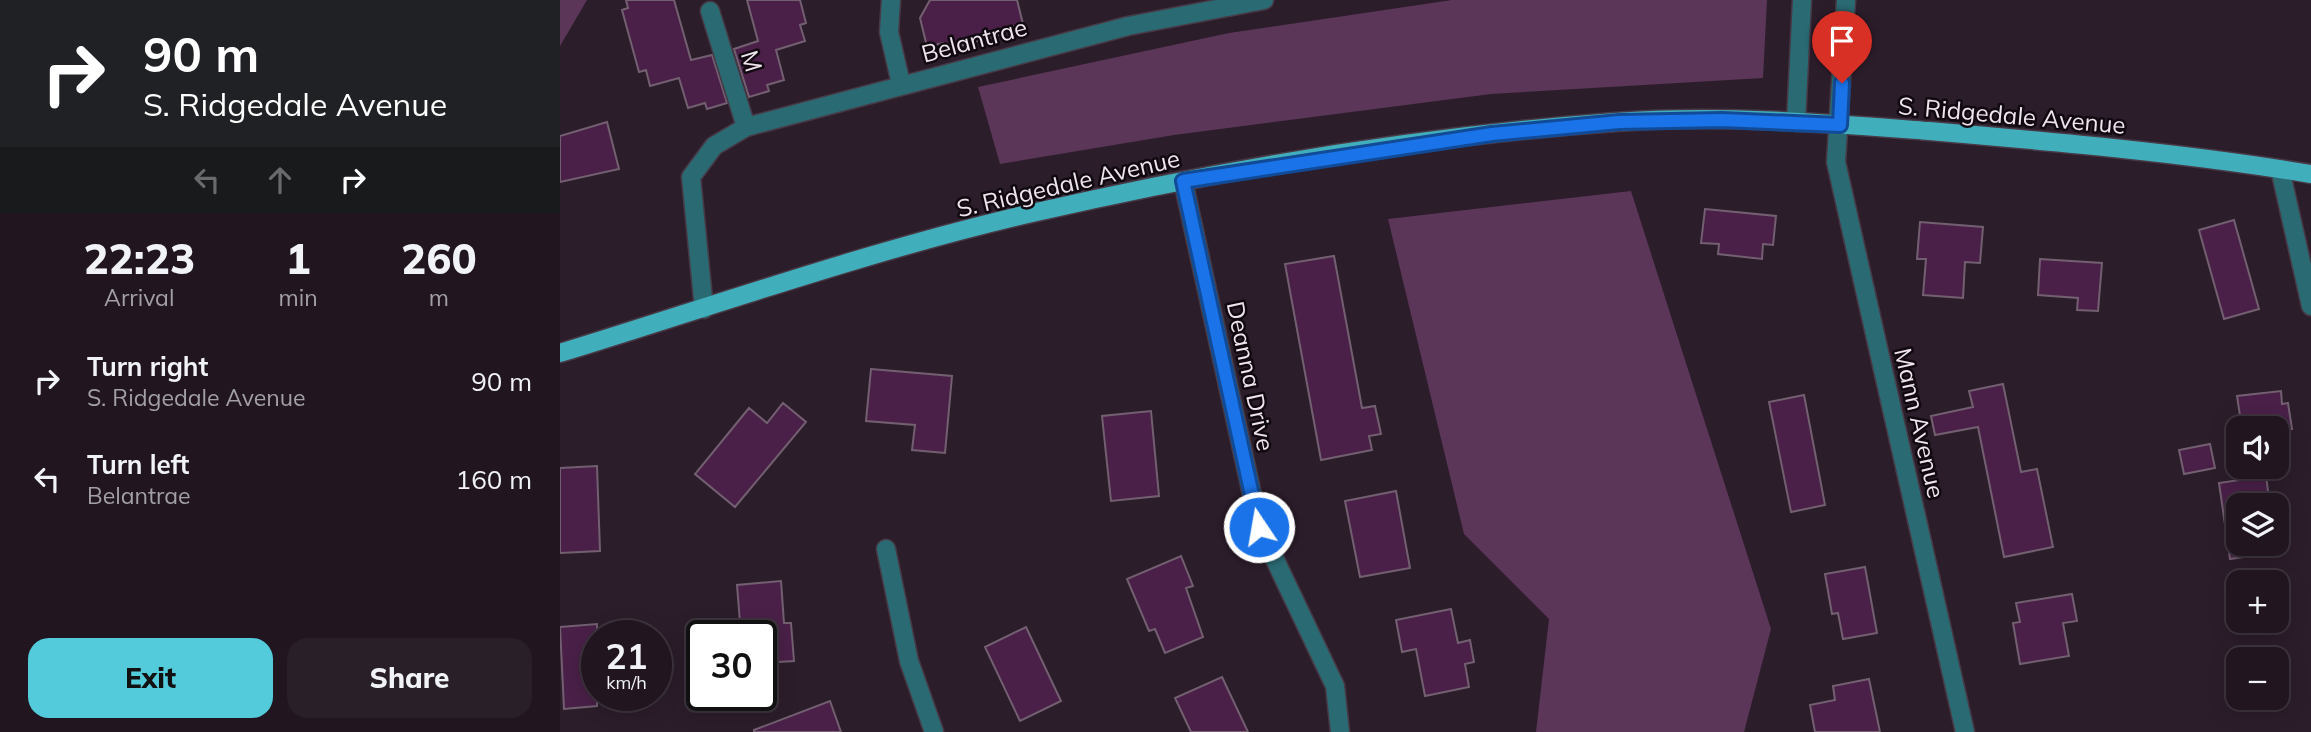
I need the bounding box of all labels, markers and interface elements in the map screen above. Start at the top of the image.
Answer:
pin [1812,11,1872,83]
street label: Belantrae [918,12,1030,68]
icon: arrive [1823,22,1861,60]
text: 90 m [143,23,259,84]
icon: right [28,28,119,119]
street label: M [735,47,769,75]
text: S. Ridgedale Avenue [143,84,447,124]
street label: S. Ridgedale Avenue [1897,90,2127,140]
street label: S. Ridgedale Avenue [953,143,1183,223]
icon: left [188,161,226,199]
icon: ahead [261,161,299,199]
icon: right [334,161,372,199]
text: 22:23 [83,232,195,285]
text: 1 [285,232,311,285]
text: 260 [401,232,477,285]
text: Arrival [104,283,174,312]
text: min [278,283,318,312]
text: m [429,283,449,312]
street label: Deanna Drive [1221,298,1281,454]
street label: Mann Avenue [1888,345,1952,501]
text: Turn right [87,350,208,383]
icon: right [28,362,66,400]
text: 90 m [471,365,532,398]
text: S. Ridgedale Avenue [87,383,306,412]
map controls [2226,416,2289,710]
button: sound [2226,416,2289,479]
text: Turn left [87,448,189,481]
icon: left [28,460,66,498]
text: 160 m [456,463,532,496]
text: Belantrae [87,481,191,510]
position arrow [1222,490,1296,564]
button: layers [2226,493,2289,556]
button: + [2226,570,2289,633]
speed limit sign: 30 [686,620,777,711]
text: 21 [605,634,648,678]
button: Exit [28,638,273,718]
button: Share [287,638,532,718]
button: − [2226,647,2289,710]
text: km/h [606,671,647,694]

